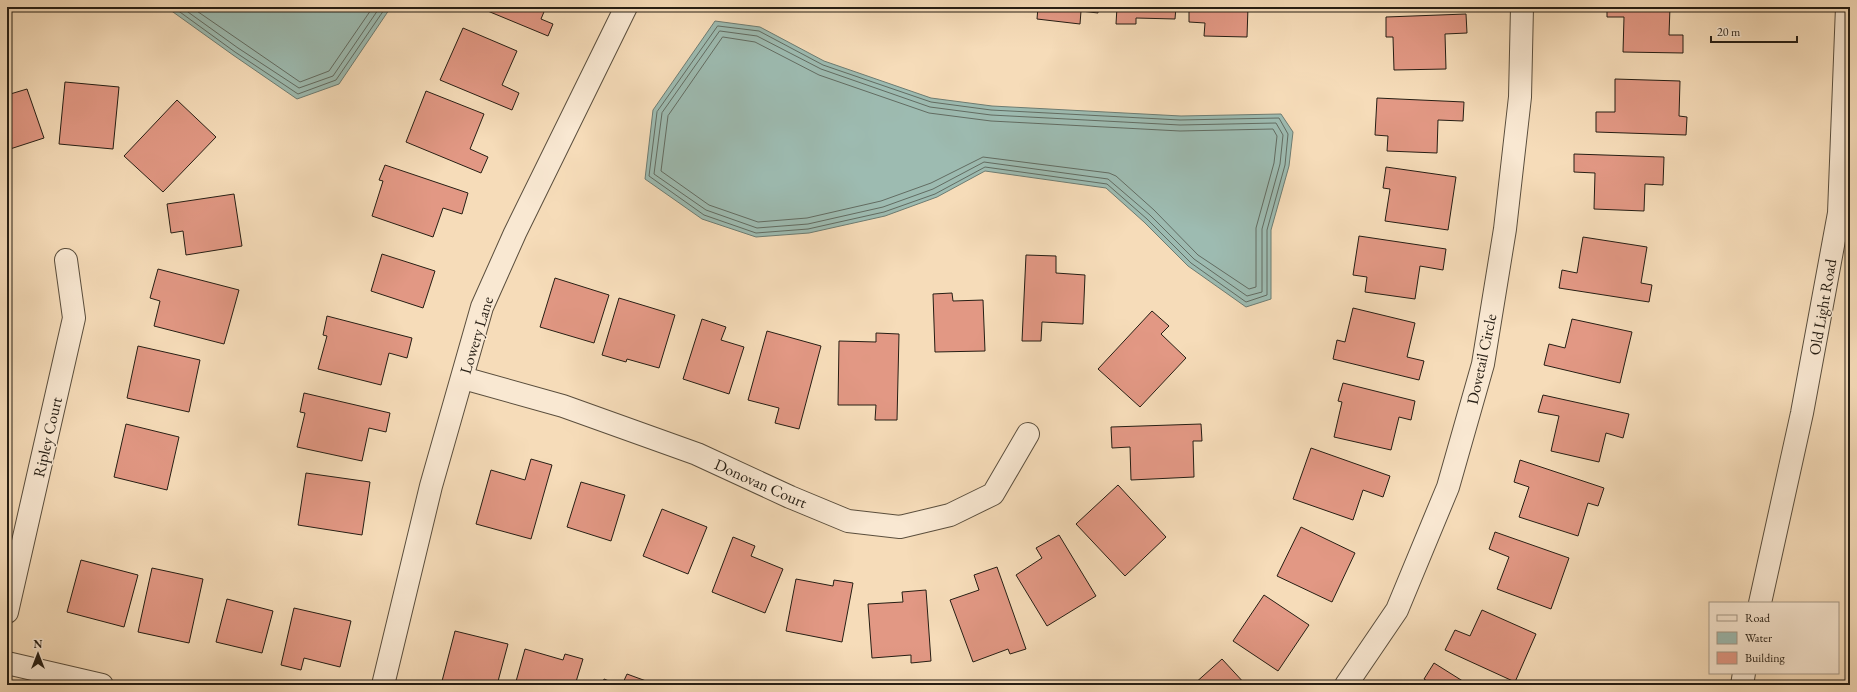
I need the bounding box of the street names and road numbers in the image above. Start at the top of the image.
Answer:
street label: Old Light Road [1804,256,1841,357]
street label: Lowery Lane [455,294,498,376]
street label: Dovetail Circle [1462,312,1501,406]
street label: Ripley Court [28,395,67,479]
street label: Donovan Court [711,454,810,513]

